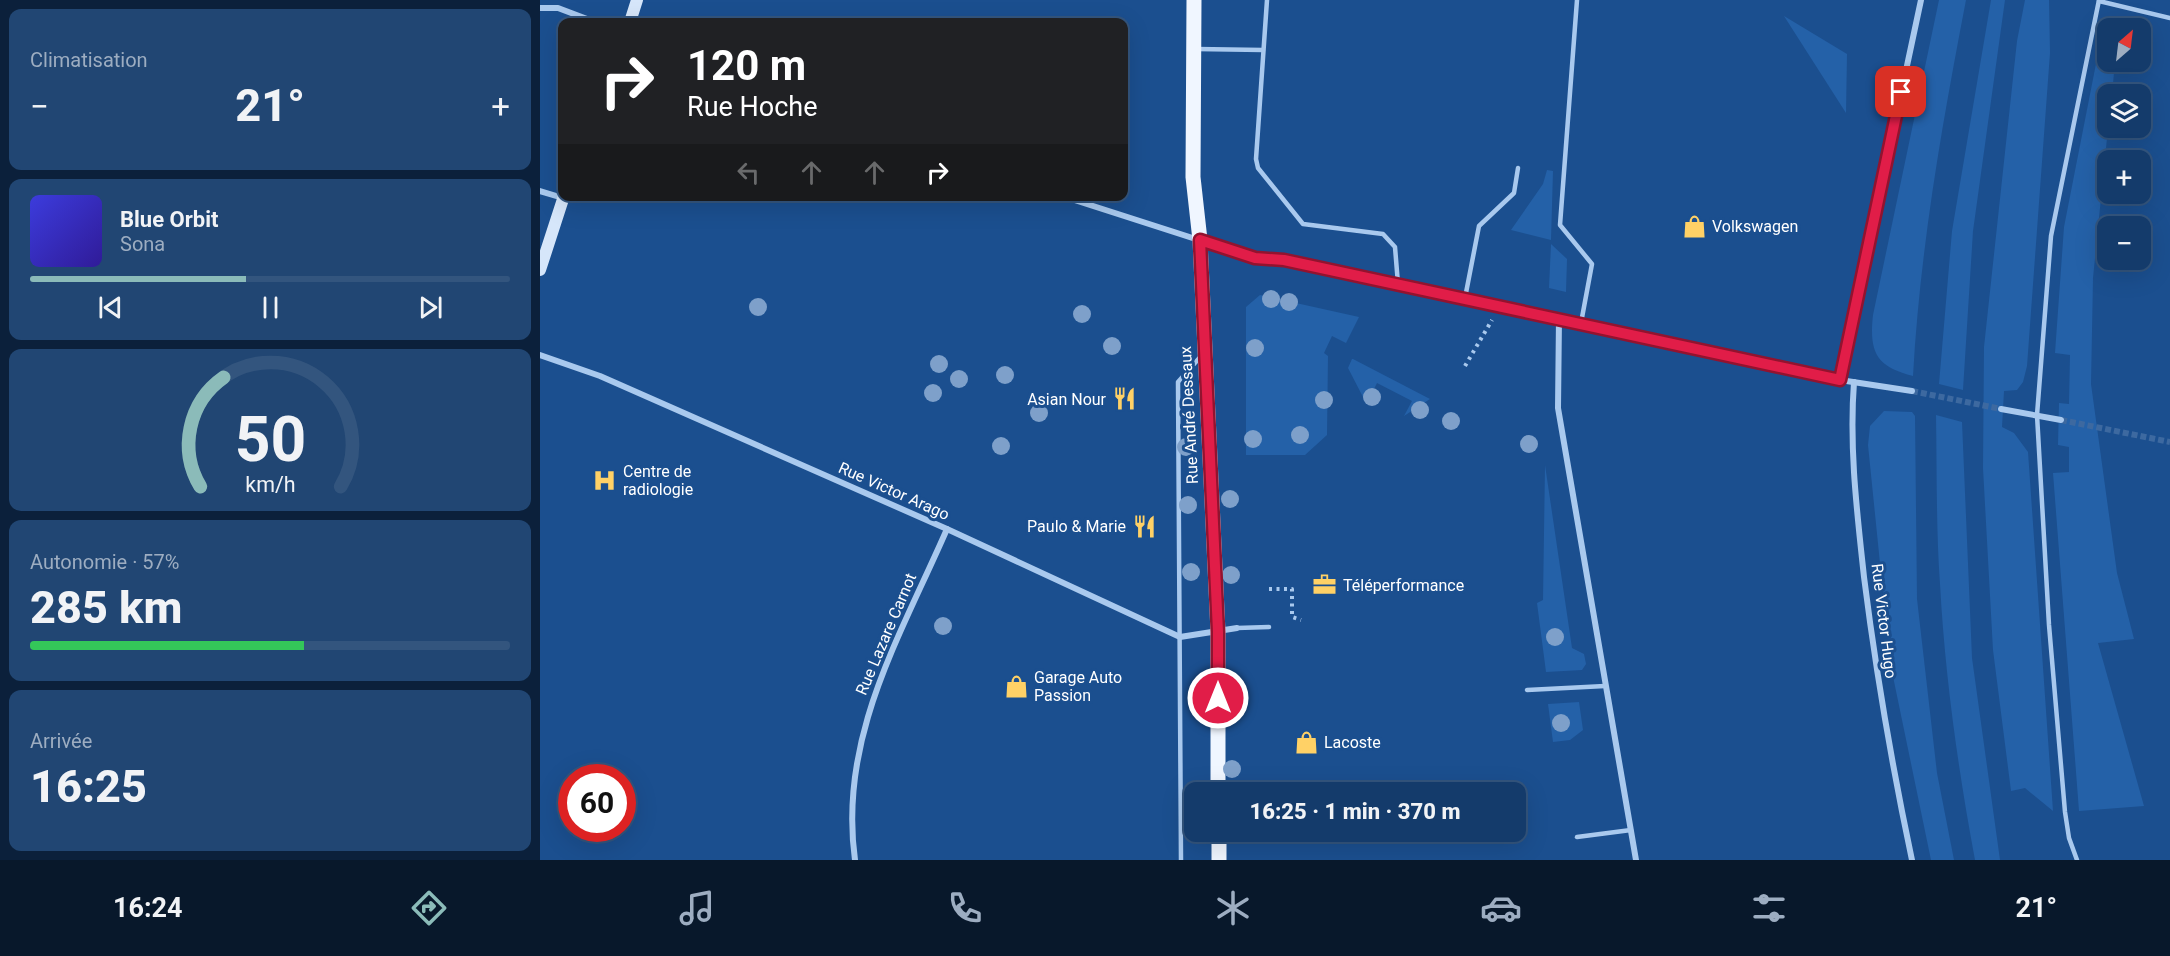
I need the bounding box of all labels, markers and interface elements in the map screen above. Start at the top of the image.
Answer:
north arrow [2097,18,2151,72]
map controls [2097,18,2151,270]
text: 120 m [687,41,806,90]
icon: right [588,42,666,120]
text: Climatisation [30,48,148,72]
pin [1875,66,1926,117]
icon: arrive [1884,75,1917,108]
text: 21° [235,79,305,132]
button: layers [2097,84,2151,138]
text: − [30,87,49,126]
text: + [491,87,510,126]
text: Rue Hoche [687,91,818,123]
button: + [2097,150,2151,204]
icon: left [732,156,765,189]
icon: ahead [795,156,828,189]
icon: ahead [858,156,891,189]
icon: right [921,156,954,189]
text: Blue Orbit [120,207,218,232]
shop icon: Volkswagen [1681,213,1707,239]
button: − [2097,216,2151,270]
place label: Volkswagen [1712,217,1798,236]
text: Sona [120,232,165,256]
icon: previous [94,291,127,324]
icon: pause [254,291,287,324]
icon: next [414,291,447,324]
street label: Rue André Dessaux [1176,345,1202,484]
restaurant icon: Asian Nour [1111,386,1137,412]
place label: Asian Nour [1027,390,1107,409]
text: 50 [234,403,306,476]
street label: Rue Victor Arago [836,458,952,524]
place label: Centre de radiologie [623,462,693,499]
hospital icon: Centre de radiologie [592,467,618,493]
text: km/h [245,472,295,497]
restaurant icon: Paulo & Marie [1131,513,1157,539]
place label: Paulo & Marie [1027,517,1126,536]
text: Autonomie · 57% [30,550,179,574]
street label: Rue Victor Hugo [1868,563,1900,679]
street label: Rue Lazare Carnot [852,570,920,698]
office icon: Téléperformance [1312,572,1338,598]
place label: Téléperformance [1343,576,1464,595]
text: 285 km [30,581,182,634]
position arrow [1186,666,1250,730]
place label: Garage Auto Passion [1034,668,1122,705]
shop icon: Garage Auto Passion [1003,673,1029,699]
text: Arrivée [30,729,92,753]
shop icon: Lacoste [1293,729,1319,755]
place label: Lacoste [1324,733,1381,752]
text: 16:25 [30,760,147,813]
speed limit sign: 60 [558,764,636,842]
text: 16:25 · 1 min · 370 m [1250,799,1460,824]
icon: directions [408,887,450,929]
icon: music [676,887,718,929]
icon: phone [944,887,986,929]
icon: climate [1212,887,1254,929]
icon: car [1480,887,1522,929]
icon: filters [1748,887,1790,929]
text: 16:24 [113,892,183,924]
text: 21° [2016,892,2057,924]

